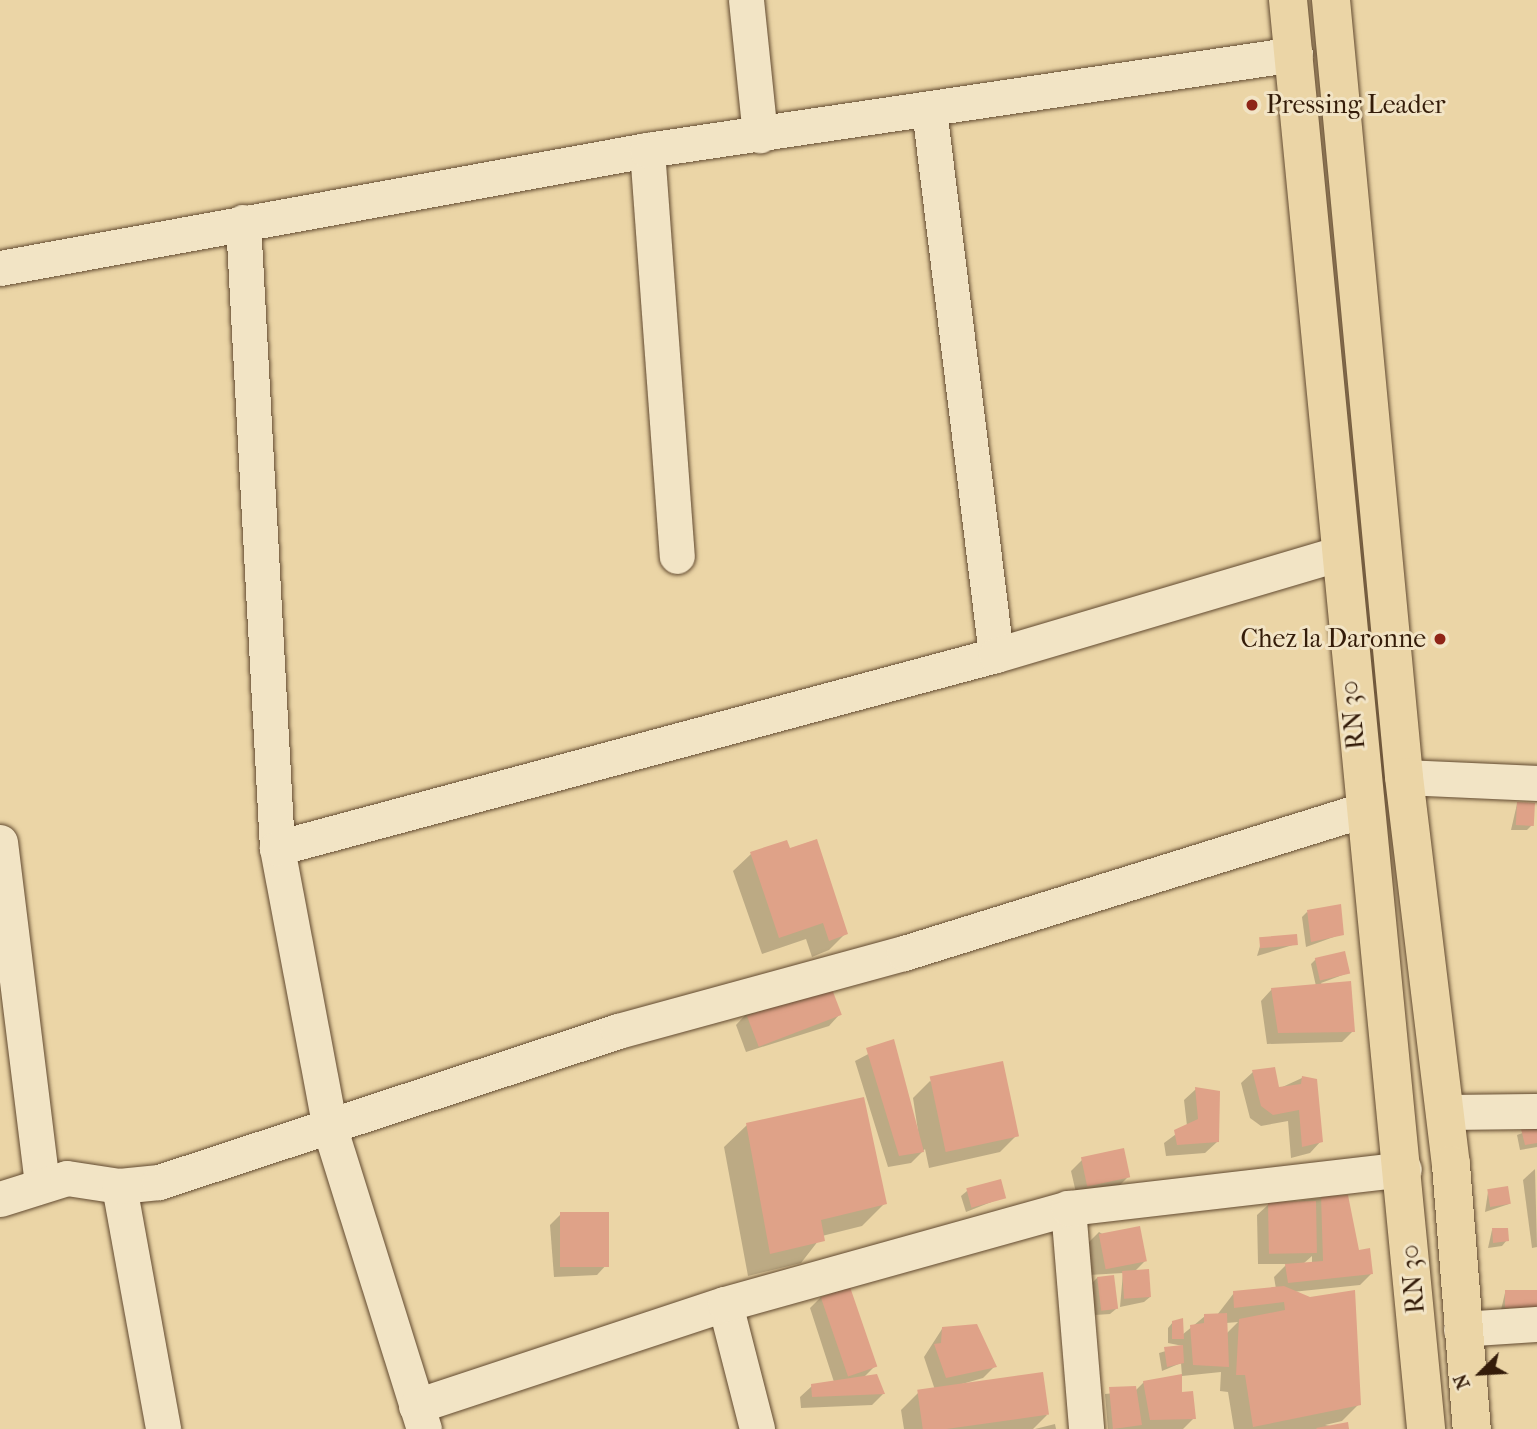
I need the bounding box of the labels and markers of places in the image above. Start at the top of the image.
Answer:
place label: Pressing Leader [1266,89,1446,121]
marker: Pressing Leader [1244,97,1260,113]
place label: Chez la Daronne [1241,623,1426,655]
marker: Chez la Daronne [1432,631,1448,647]

